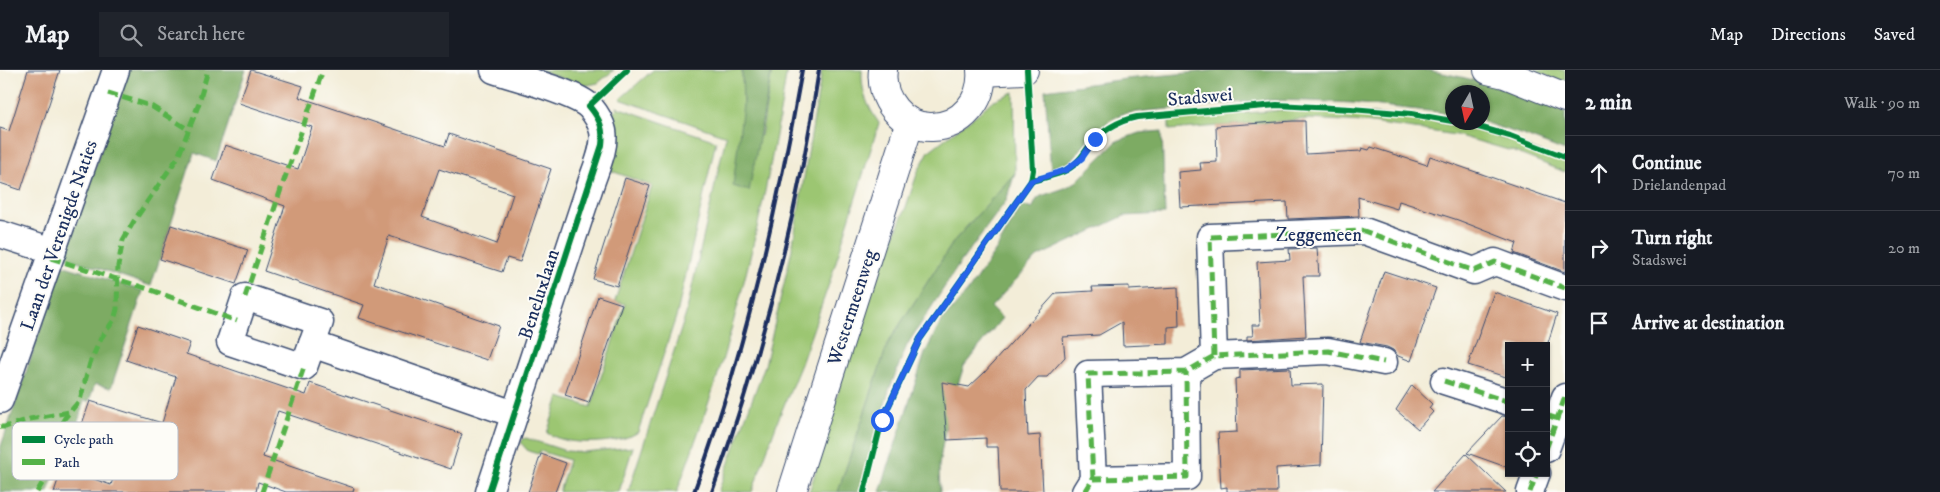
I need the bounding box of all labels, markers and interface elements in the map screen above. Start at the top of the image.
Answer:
search box [99,12,449,57]
text: Map [25,20,69,50]
icon: search [117,21,145,49]
text: Search here [157,23,245,46]
text: Map [1710,24,1743,46]
text: Directions [1771,24,1846,46]
text: Saved [1874,24,1915,46]
street label: Stadswei [1167,83,1234,112]
north arrow [1445,85,1490,130]
text: 2 min [1585,90,1632,116]
text: Walk · 90 m [1844,93,1920,113]
route end [1084,128,1107,151]
street label: Laan der Verenigde Naties [16,137,103,334]
text: Continue [1632,152,1702,175]
icon: ahead [1585,159,1613,187]
text: 70 m [1888,163,1920,183]
text: Drielandenpad [1632,175,1726,195]
street label: Zeggemeen [1276,224,1362,247]
text: Turn right [1632,227,1712,250]
icon: right [1585,234,1613,262]
text: 20 m [1888,238,1920,258]
street label: Beneluxlaan [514,246,565,343]
street label: Westermeenweg [823,246,882,369]
text: Stadswei [1632,250,1687,270]
icon: arrive [1585,309,1613,337]
text: Arrive at destination [1632,312,1784,335]
map controls [1505,342,1550,477]
button: + [1505,342,1550,387]
button: − [1505,387,1550,432]
route start [871,409,894,432]
legend [12,422,178,480]
text: Cycle path [54,431,114,449]
button: locate [1505,432,1550,477]
text: Path [54,454,81,472]

